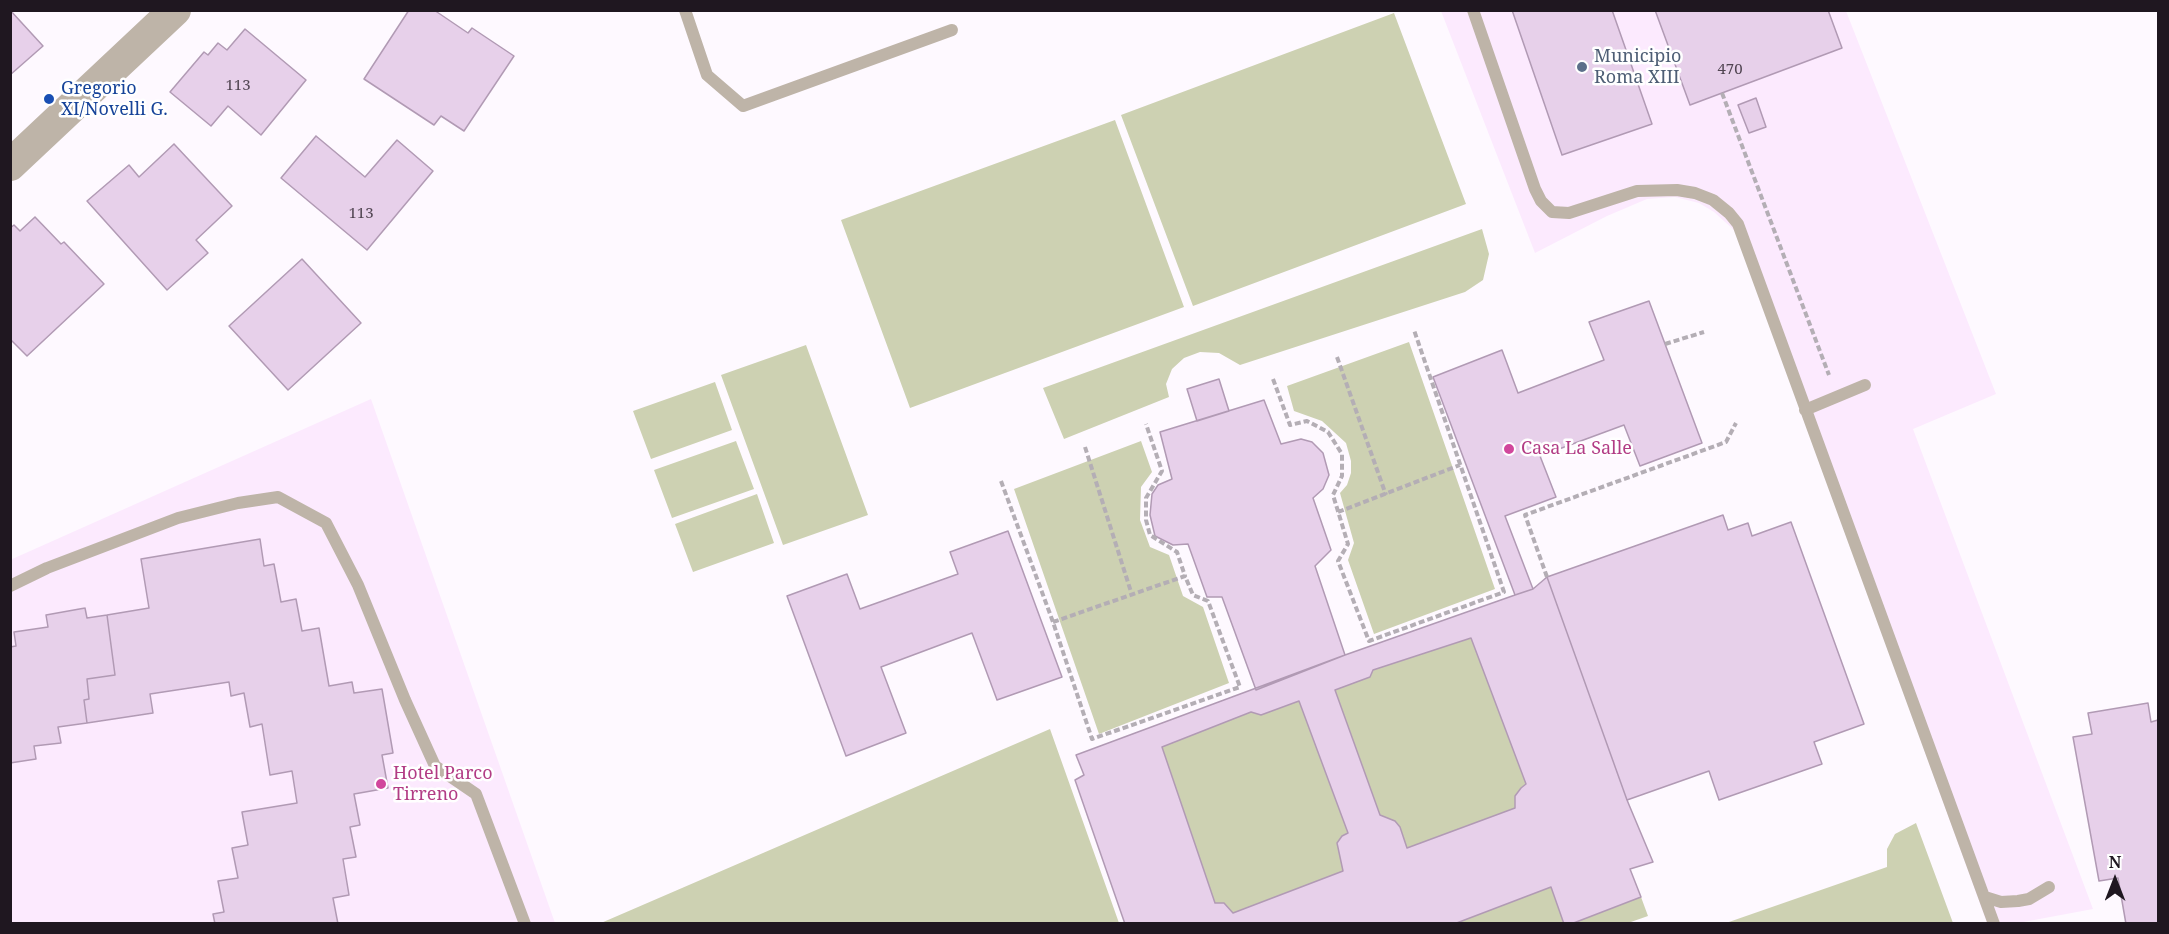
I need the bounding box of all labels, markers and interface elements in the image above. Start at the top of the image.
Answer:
place label: Municipio Roma XIII [1594,46,1681,88]
marker: Municipio Roma XIII [1575,60,1589,74]
house number: 470 [1717,61,1743,79]
house number: 113 [225,77,251,95]
place label: Gregorio XI/Novelli G. [61,78,168,121]
marker: Gregorio XI/Novelli G. [42,92,56,106]
house number: 113 [348,205,374,223]
place label: Casa La Salle [1521,438,1632,460]
marker: Casa La Salle [1502,442,1516,456]
place label: Hotel Parco Tirreno [393,763,493,806]
marker: Hotel Parco Tirreno [374,777,388,791]
north arrow [2085,850,2145,910]
text: N [2109,851,2121,873]

